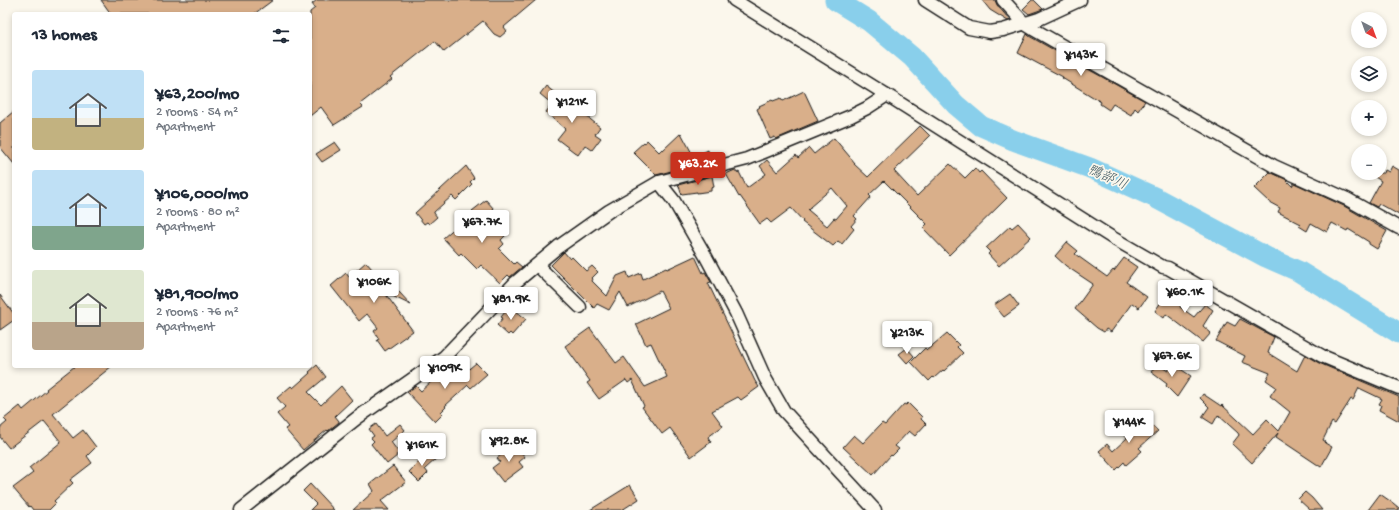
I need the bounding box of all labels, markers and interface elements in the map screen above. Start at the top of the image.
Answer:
north arrow [1351,12,1387,48]
map controls [1351,12,1387,180]
icon: filters [270,25,292,47]
text: 13 homes [32,26,97,46]
pin: ¥143K [1053,43,1109,77]
text: ¥143K [1065,48,1097,63]
button: layers [1351,56,1387,92]
text: ¥63,200/mo [156,85,239,105]
icon: home [64,86,112,134]
pin: ¥121K [544,90,600,124]
text: ¥121K [557,95,587,110]
button: + [1351,100,1387,136]
text: 2 rooms · 54 m² [156,105,238,120]
text: Apartment [156,120,215,135]
button: − [1351,144,1387,180]
pin: ¥63.2K [665,152,731,186]
text: ¥63.2K [680,157,716,172]
water label: 鴨部川 [1084,161,1130,195]
text: ¥106,000/mo [156,185,248,205]
icon: home [64,186,112,234]
text: 2 rooms · 80 m² [156,205,240,220]
pin: ¥67.7K [449,210,515,244]
text: ¥67.7K [463,215,501,230]
text: Apartment [156,220,215,235]
pin: ¥106K [346,270,402,304]
text: ¥106K [358,275,390,290]
pin: ¥60.1K [1152,280,1218,314]
text: ¥81,900/mo [156,285,238,305]
text: ¥60.1K [1167,285,1203,300]
icon: home [64,286,112,334]
pin: ¥81.9K [478,287,544,321]
text: ¥81.9K [493,292,529,307]
text: 2 rooms · 76 m² [156,305,239,320]
text: Apartment [156,320,215,335]
pin: ¥213K [879,321,935,355]
text: ¥213K [891,326,923,341]
pin: ¥67.6K [1139,344,1205,378]
text: ¥67.6K [1153,349,1191,364]
pin: ¥109K [417,356,473,390]
text: ¥109K [429,361,461,376]
pin: ¥144K [1101,410,1157,444]
text: ¥144K [1114,415,1144,430]
pin: ¥92.8K [476,429,542,463]
pin: ¥161K [394,433,450,467]
text: ¥92.8K [490,434,528,449]
text: ¥161K [407,438,437,453]

